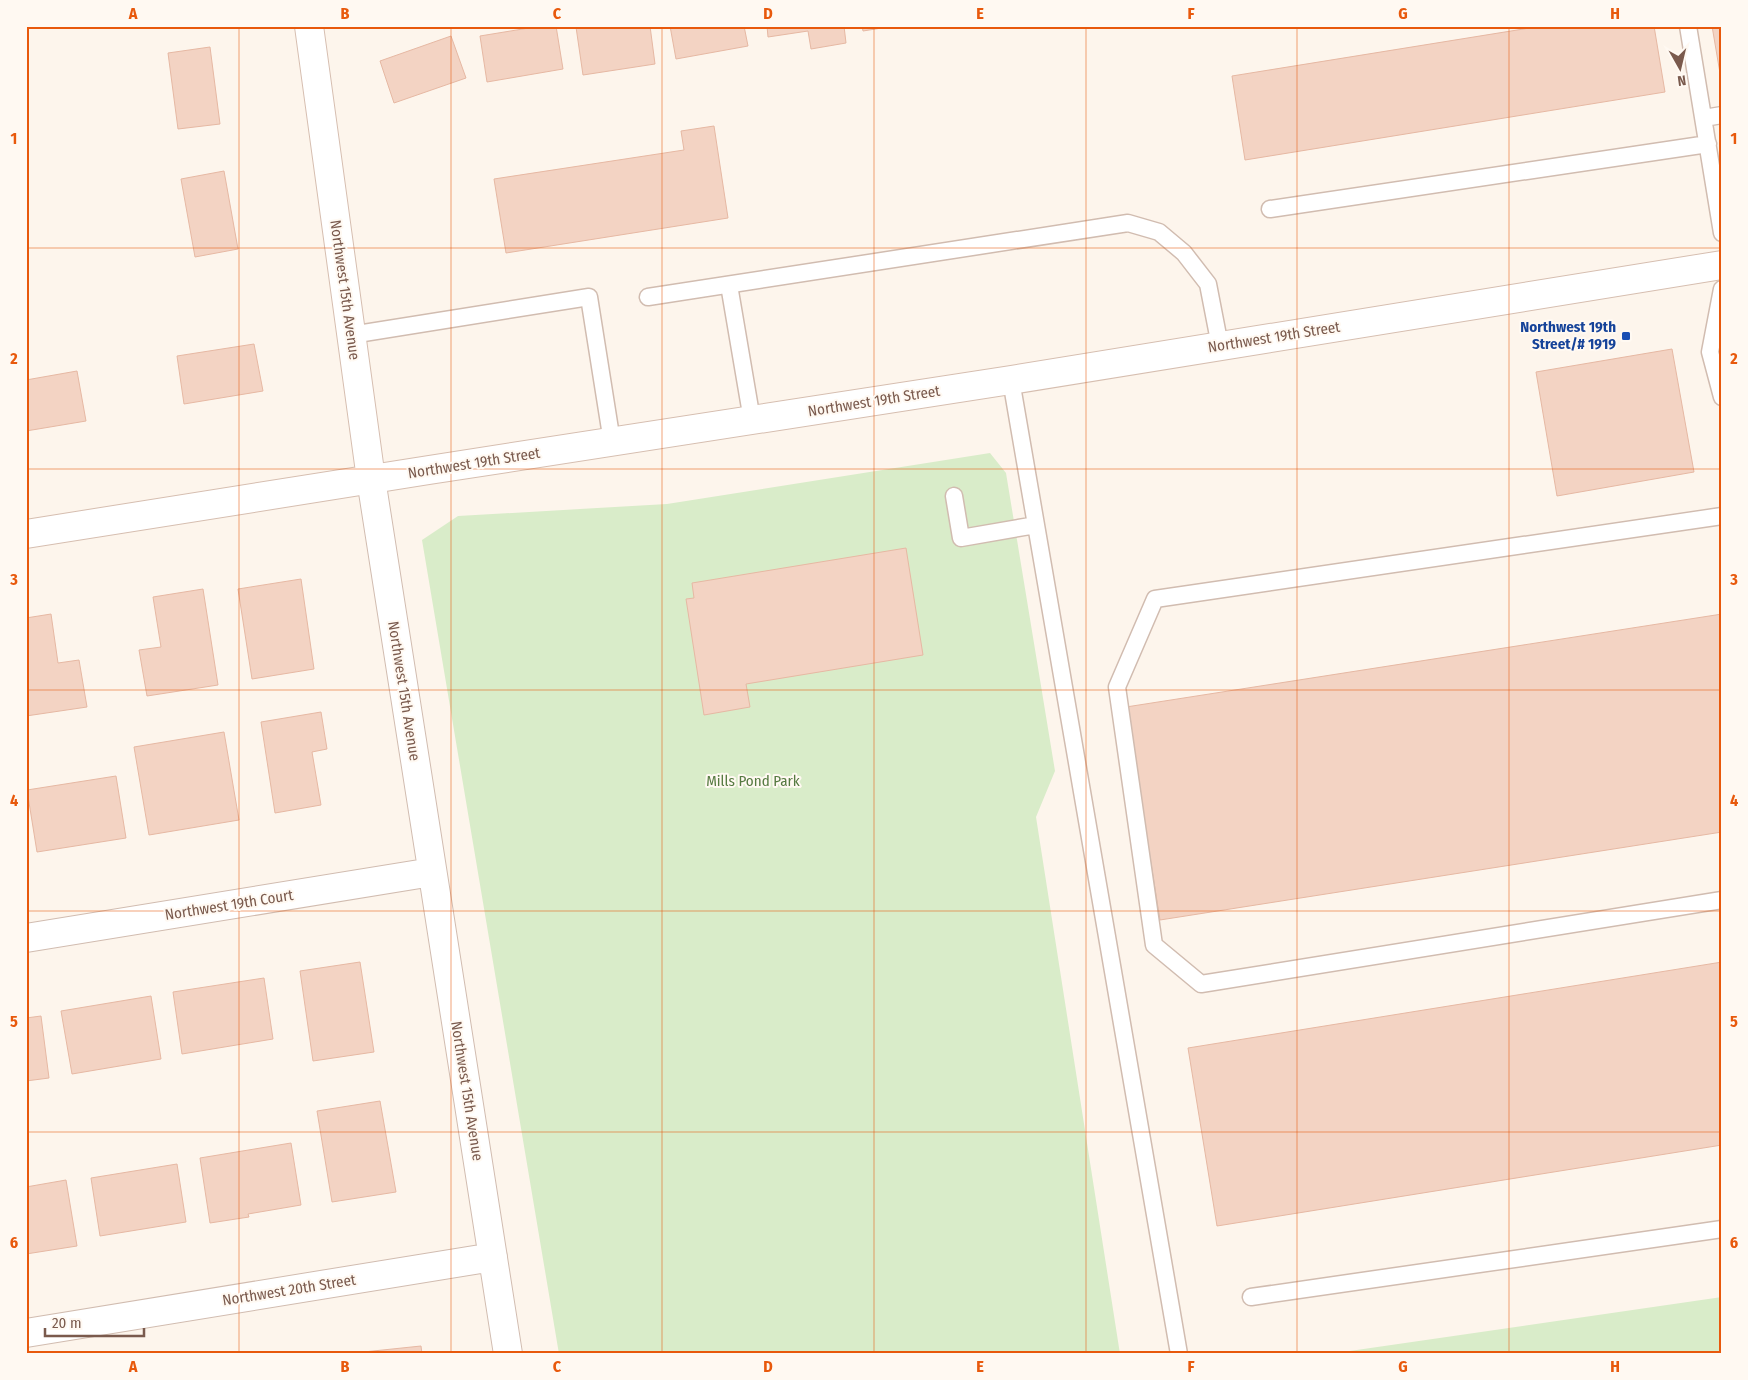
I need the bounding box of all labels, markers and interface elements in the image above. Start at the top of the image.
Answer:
text: A [128,4,138,23]
text: B [341,4,350,23]
text: C [553,4,562,23]
text: D [763,4,773,23]
text: E [976,4,984,23]
text: F [1187,4,1195,23]
text: G [1398,4,1408,23]
text: H [1610,4,1620,23]
north arrow [1656,42,1706,92]
text: N [1676,71,1687,89]
text: 1 [11,129,17,148]
text: 1 [1731,129,1737,148]
street label: Northwest 15th Avenue [326,219,364,361]
street label: Northwest 19th Street [1207,318,1341,356]
place label: Northwest 19th Street/# 1919 [1520,318,1616,353]
marker: Northwest 19th Street/# 1919 [1620,330,1632,342]
text: 2 [9,349,18,368]
text: 2 [1729,349,1738,368]
street label: Northwest 19th Street [807,382,941,420]
street label: Northwest 19th Street [407,444,541,482]
text: 3 [9,570,18,589]
text: 3 [1729,570,1738,589]
street label: Northwest 15th Avenue [384,620,424,762]
park label: Mills Pond Park [706,772,800,790]
text: 4 [10,791,18,810]
text: 4 [1730,791,1738,810]
street label: Northwest 19th Court [164,886,295,924]
text: 5 [10,1012,18,1031]
text: 5 [1730,1012,1738,1031]
street label: Northwest 15th Avenue [447,1020,487,1162]
text: 6 [10,1233,18,1252]
text: 6 [1730,1233,1738,1252]
street label: Northwest 20th Street [221,1271,357,1309]
scale bar [45,1305,144,1337]
text: 20 m [52,1314,82,1332]
text: A [128,1357,138,1376]
text: B [341,1357,350,1376]
text: C [553,1357,562,1376]
text: D [763,1357,773,1376]
text: E [976,1357,984,1376]
text: F [1187,1357,1195,1376]
text: G [1398,1357,1408,1376]
text: H [1610,1357,1620,1376]

